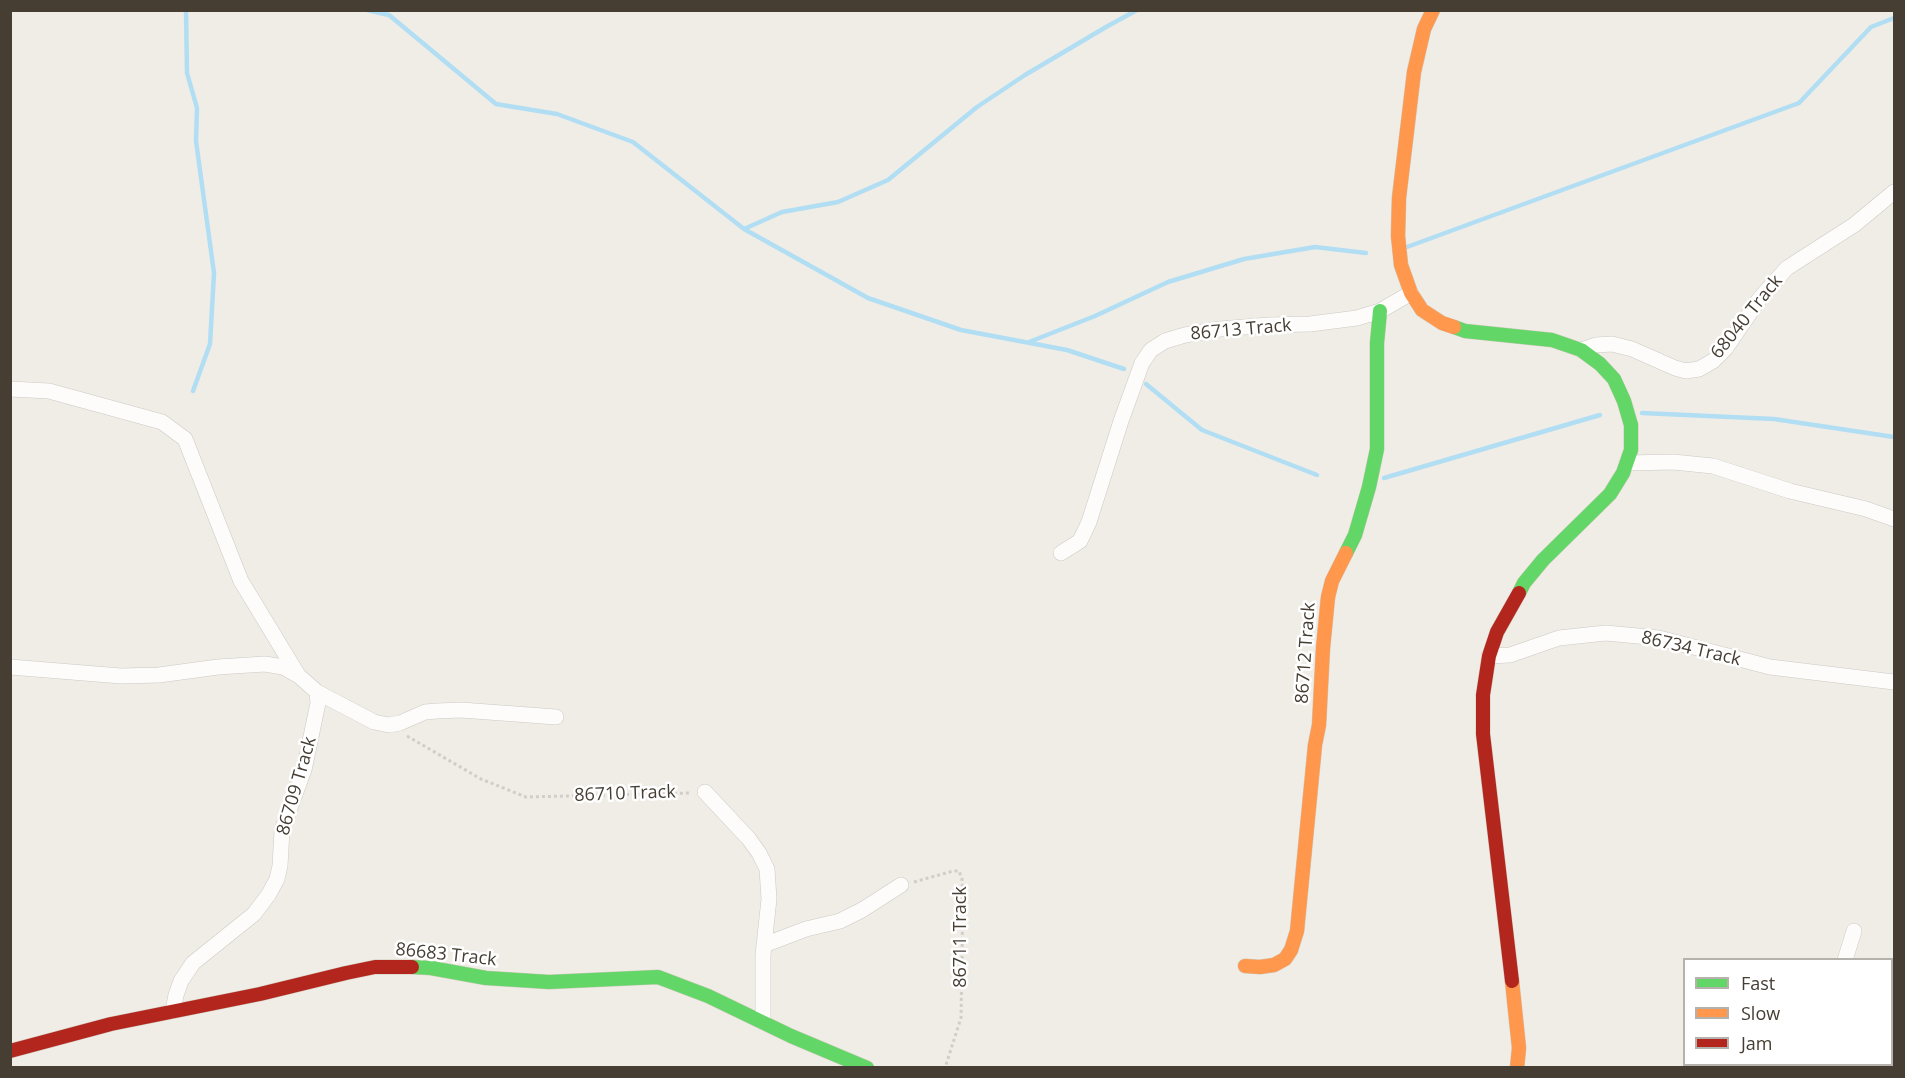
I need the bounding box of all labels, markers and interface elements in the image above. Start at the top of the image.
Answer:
street label: 68040 Track [1707,271,1787,363]
street label: 86713 Track [1190,315,1292,345]
street label: 86712 Track [1292,602,1320,704]
street label: 86734 Track [1639,627,1743,671]
street label: 86709 Track [273,734,321,838]
street label: 86710 Track [574,781,676,807]
street label: 86711 Track [950,886,972,988]
street label: 86683 Track [394,939,498,971]
legend [1683,958,1893,1066]
text: Fast [1741,971,1775,995]
text: Slow [1741,1001,1780,1025]
text: Jam [1741,1031,1773,1055]

